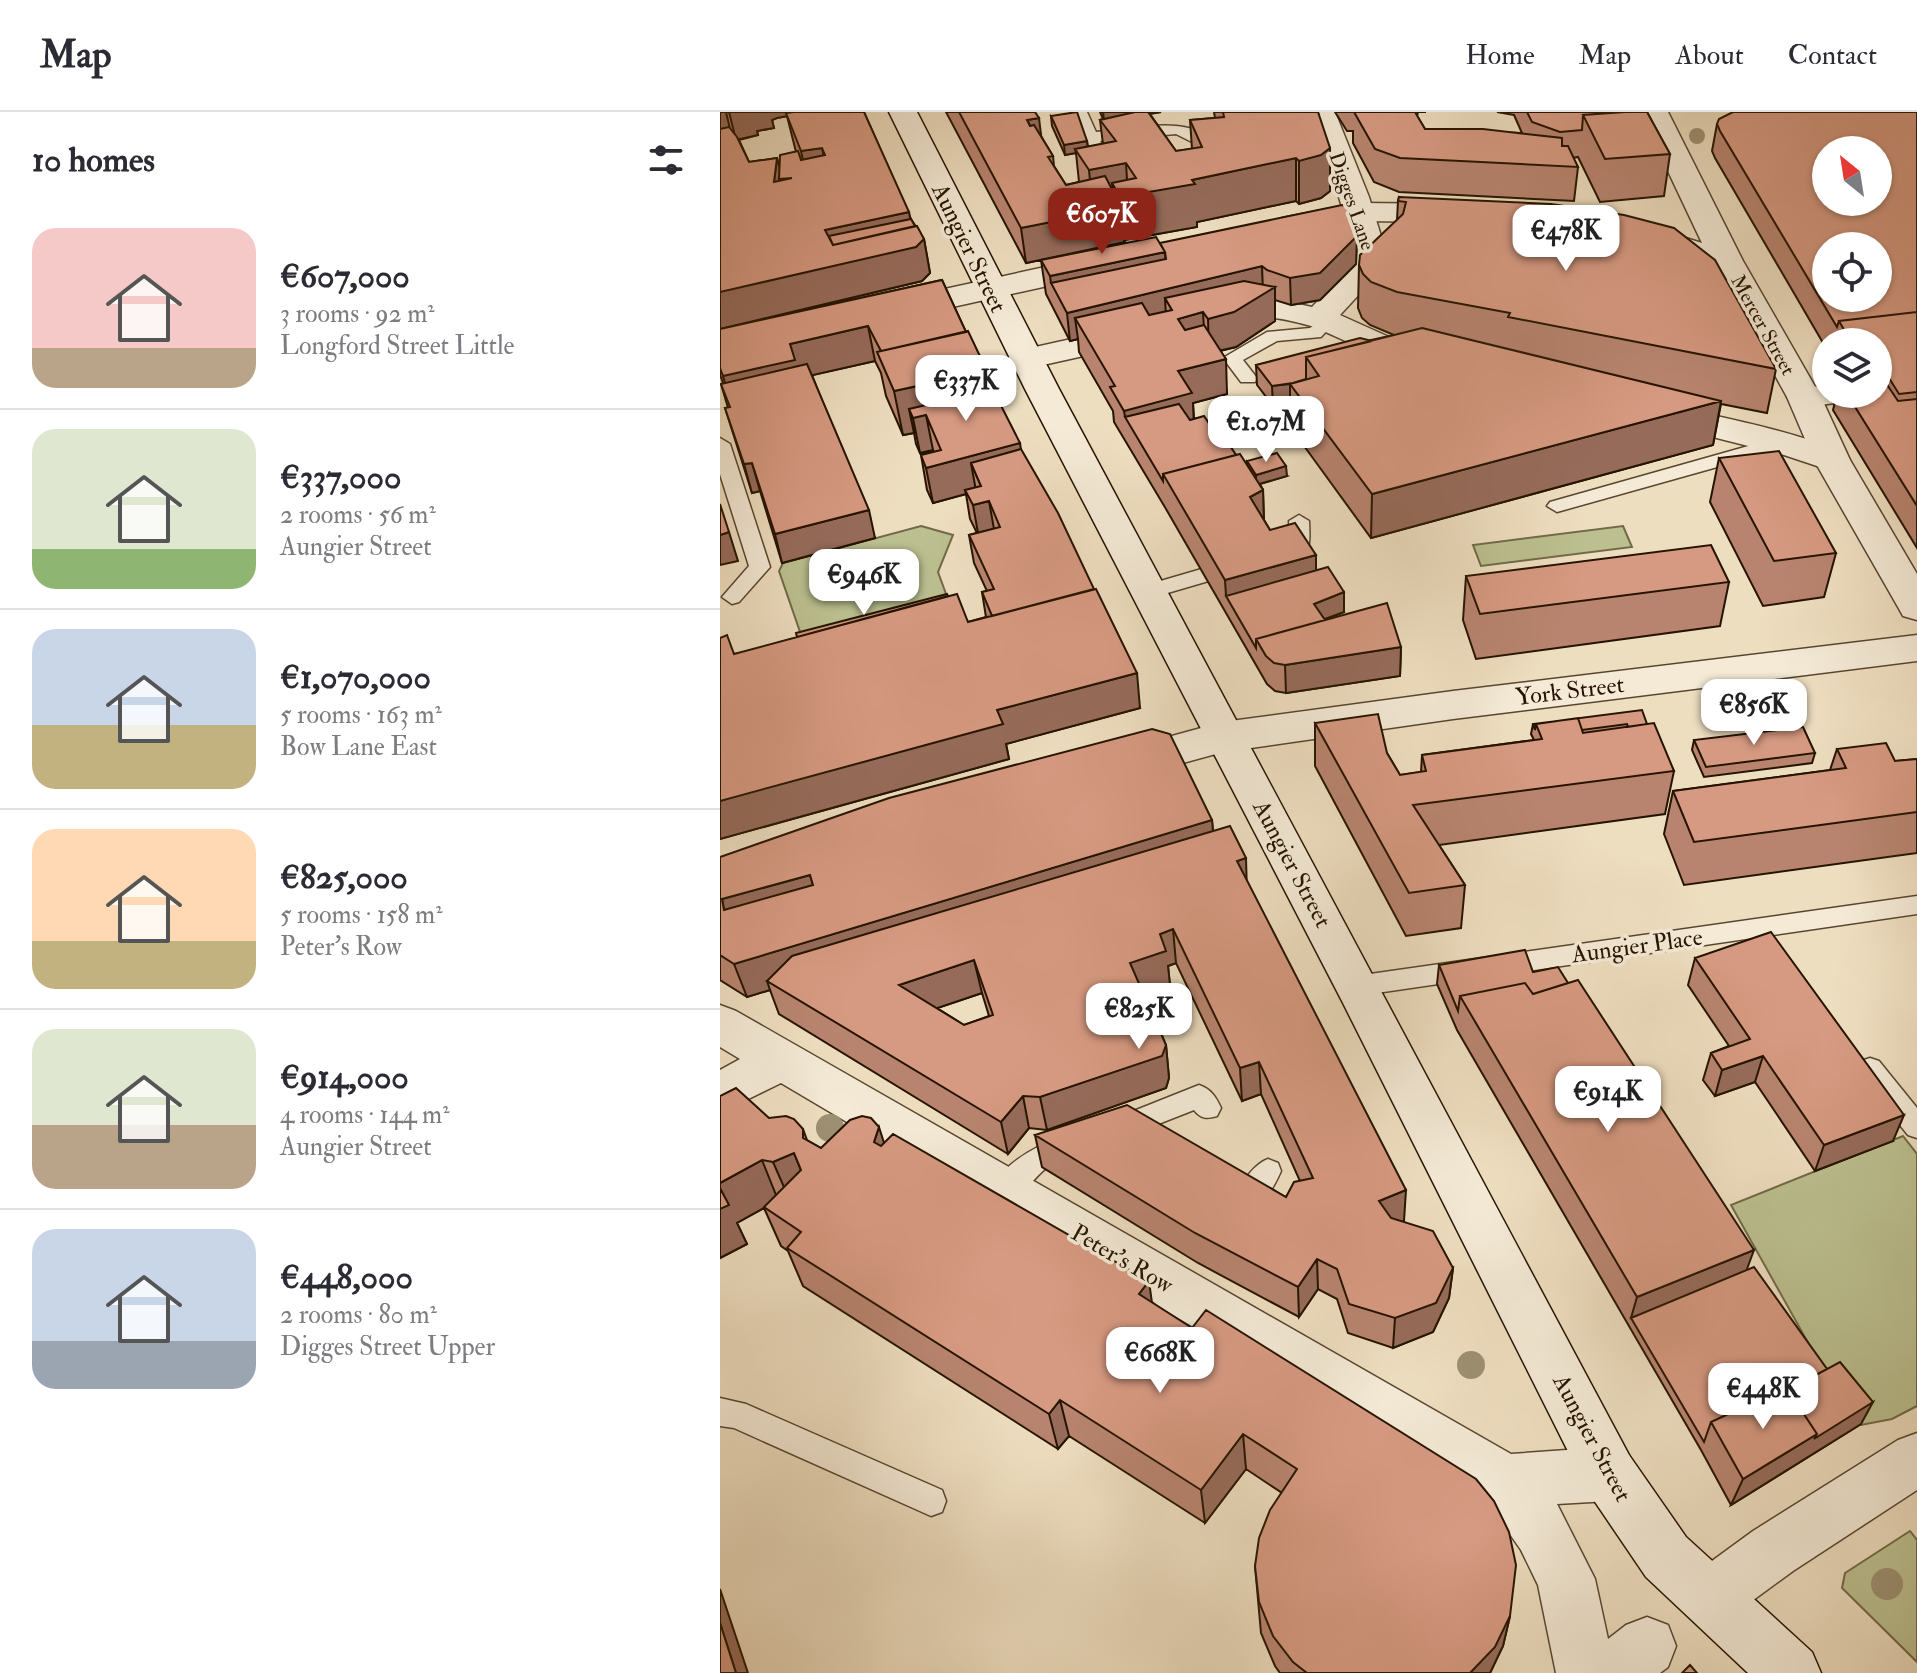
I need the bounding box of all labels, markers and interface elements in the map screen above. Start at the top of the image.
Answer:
text: Map [40,31,111,79]
text: Home [1465,38,1535,73]
text: Map [1579,38,1631,73]
text: About [1675,38,1744,73]
text: Contact [1788,38,1877,73]
north arrow [1812,136,1892,216]
map controls [1812,136,1892,408]
icon: filters [644,138,688,182]
text: 10 homes [32,139,155,182]
street label: Digges Lane [1324,149,1380,253]
street label: Aungier Street [924,177,1014,318]
pin: €607K [1046,188,1158,256]
text: €607K [1066,198,1138,230]
pin: €478K [1510,205,1622,273]
text: €478K [1531,215,1601,247]
button: locate [1812,232,1892,312]
text: €607,000 [280,255,410,298]
icon: home [96,260,192,356]
street label: Mercer Street [1725,270,1801,380]
text: 3 rooms · 92 m² [280,298,435,330]
button: layers [1812,328,1892,408]
text: Longford Street Little [280,330,514,362]
pin: €337K [910,355,1022,423]
text: €337K [933,365,999,397]
pin: €1.07M [1201,396,1331,464]
text: €1.07M [1226,406,1306,438]
text: €337,000 [280,456,401,499]
icon: home [96,461,192,557]
text: 2 rooms · 56 m² [280,499,436,531]
text: Aungier Street [280,531,432,563]
pin: €946K [808,549,920,617]
text: €946K [827,559,901,591]
text: €1,070,000 [280,656,431,699]
icon: home [96,661,192,757]
street label: York Street [1514,669,1626,713]
pin: €856K [1698,679,1810,747]
text: €856K [1719,689,1789,721]
text: 5 rooms · 163 m² [280,699,442,731]
text: Bow Lane East [280,731,437,763]
street label: Aungier Street [1245,794,1339,933]
text: €825,000 [280,856,408,899]
icon: home [96,861,192,957]
text: 5 rooms · 158 m² [280,899,442,931]
street label: Aungier Place [1569,921,1704,971]
text: Peter's Row [280,931,402,963]
pin: €825K [1083,983,1195,1051]
text: €825K [1104,993,1174,1025]
text: €914,000 [280,1056,409,1099]
icon: home [96,1061,192,1157]
pin: €914K [1552,1066,1664,1134]
text: €914K [1573,1076,1643,1108]
text: 4 rooms · 144 m² [280,1099,450,1131]
text: Aungier Street [280,1131,432,1163]
street label: Peter's Row [1066,1217,1180,1301]
text: €448,000 [280,1256,413,1299]
icon: home [96,1261,192,1357]
text: 2 rooms · 80 m² [280,1299,437,1331]
pin: €668K [1104,1327,1216,1395]
text: Digges Street Upper [280,1331,495,1363]
text: €668K [1124,1337,1196,1369]
pin: €448K [1707,1363,1819,1431]
street label: Aungier Street [1545,1368,1639,1507]
text: €448K [1726,1373,1800,1405]

